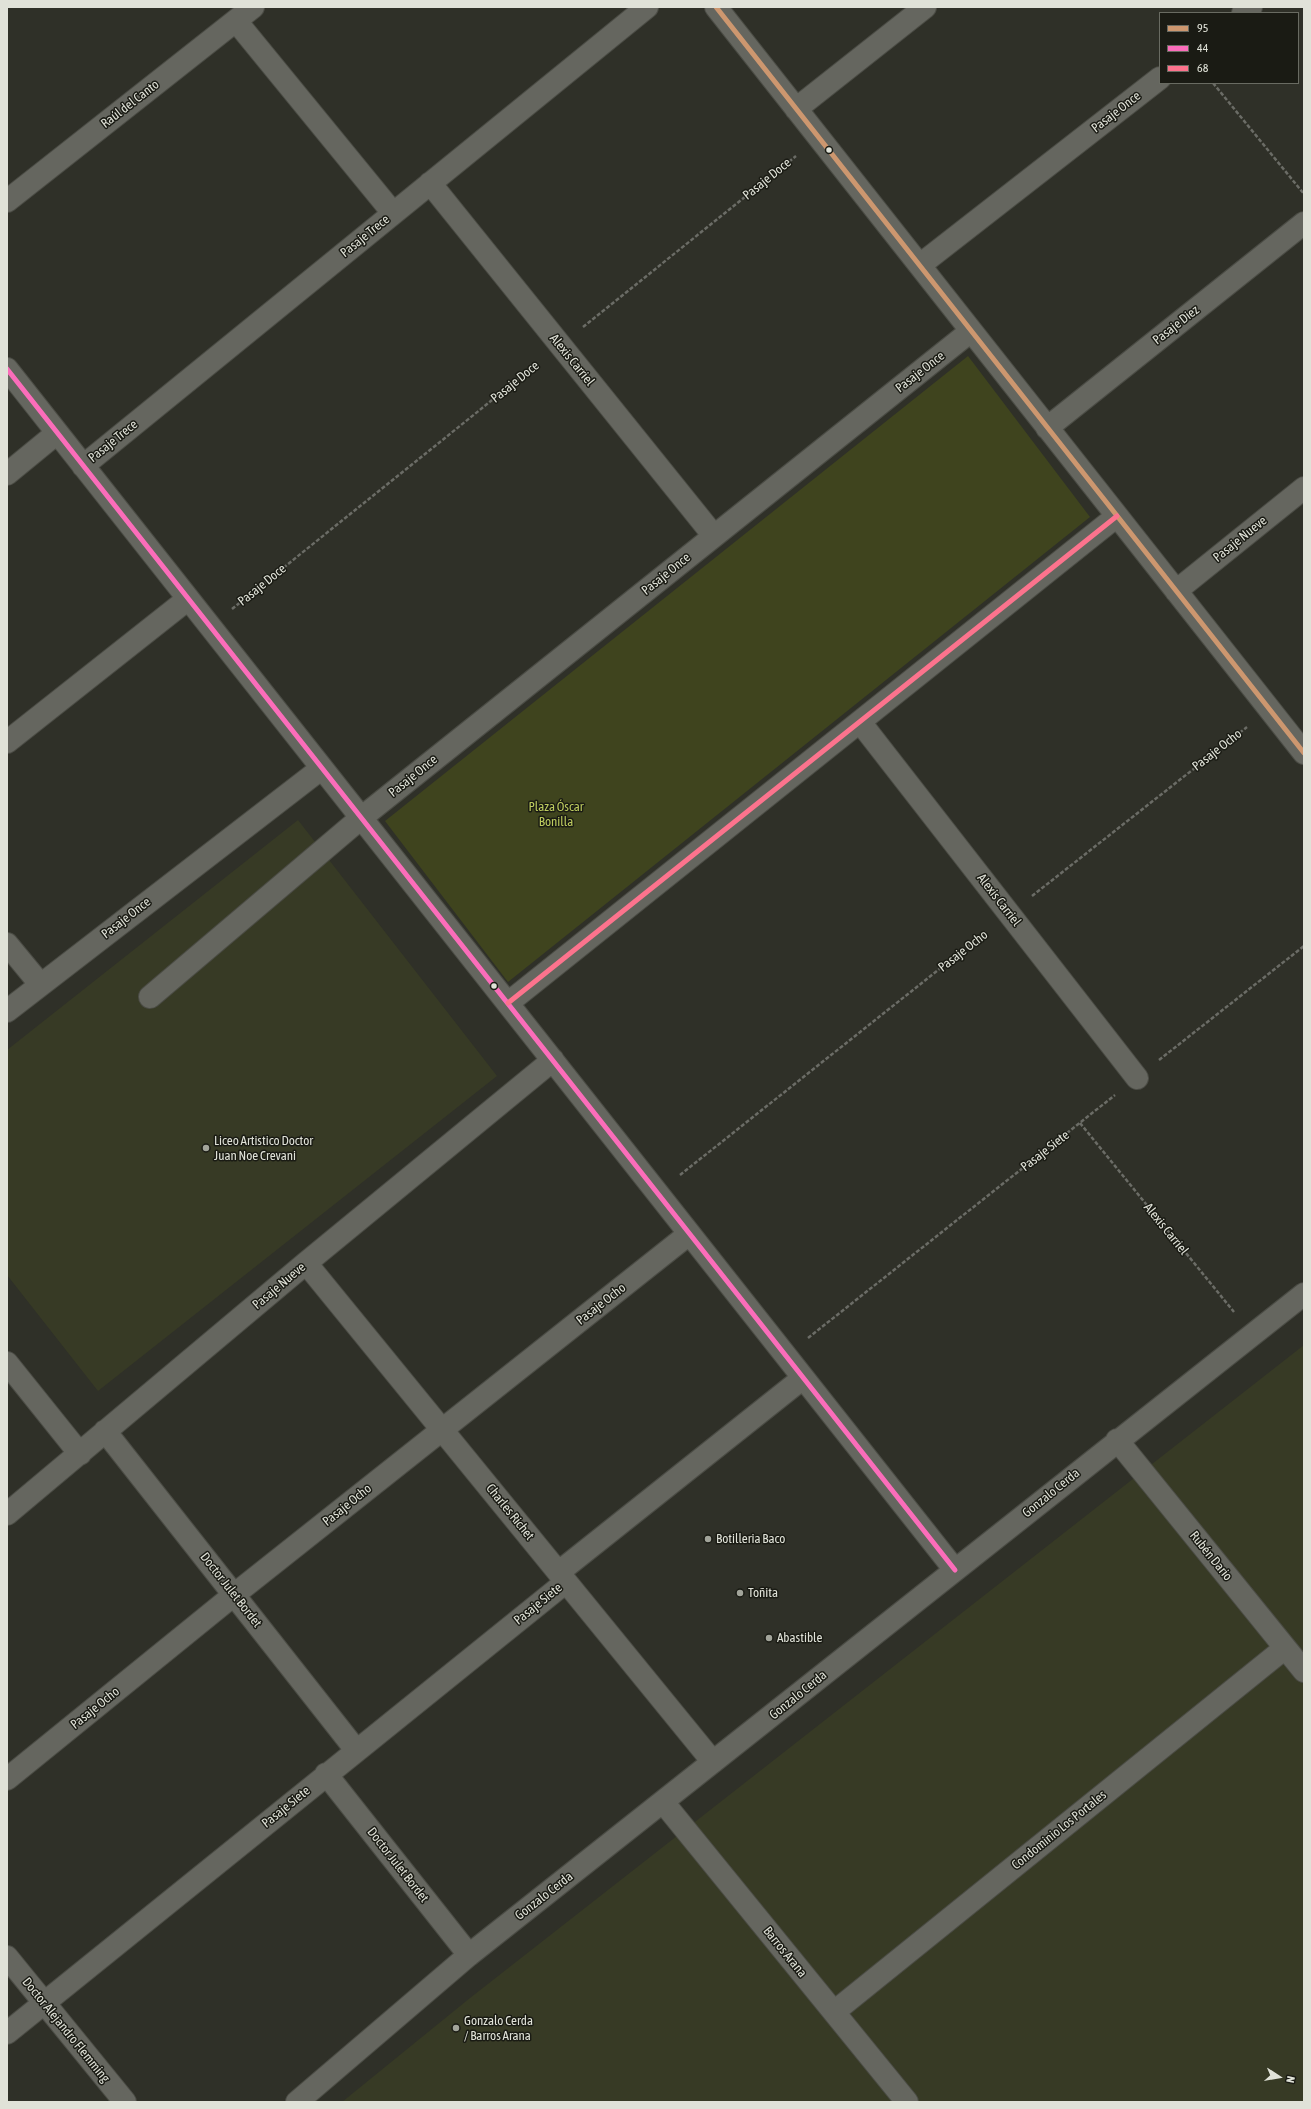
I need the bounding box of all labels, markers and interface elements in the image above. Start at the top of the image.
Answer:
legend [1159,12,1299,84]
text: 95 [1197,21,1208,35]
text: 44 [1197,41,1208,55]
text: 68 [1197,61,1208,75]
street label: Raúl del Canto [98,77,162,131]
street label: Pasaje Once [1088,88,1144,136]
unlabelled marker [824,145,834,155]
street label: Pasaje Doce [740,155,794,203]
street label: Pasaje Trece [337,211,393,261]
street label: Pasaje Diez [1150,302,1202,348]
street label: Alexis Carriel [546,331,598,389]
street label: Pasaje Once [892,348,948,396]
street label: Pasaje Doce [488,358,542,406]
street label: Pasaje Trece [85,416,141,466]
street label: Pasaje Nueve [1210,513,1270,565]
street label: Pasaje Once [639,550,693,598]
street label: Pasaje Doce [235,561,289,609]
street label: Pasaje Ocho [1189,726,1245,774]
street label: Pasaje Once [386,752,440,800]
park label: Plaza Óscar Bonilla [528,799,584,830]
street label: Alexis Carriel [974,871,1024,929]
street label: Pasaje Once [98,894,154,942]
street label: Pasaje Ocho [935,927,991,975]
unlabelled marker [489,981,499,991]
street label: Pasaje Siete [1018,1127,1072,1175]
place label: Liceo Artistico Doctor Juan Noe Crevani [214,1133,313,1164]
marker: Liceo Artistico Doctor Juan Noe Crevani [201,1143,211,1153]
street label: Alexis Carriel [1140,1200,1192,1258]
street label: Pasaje Nueve [249,1259,309,1313]
street label: Pasaje Ocho [573,1280,629,1328]
street label: Gonzalo Cerda [1019,1465,1083,1521]
street label: Pasaje Ocho [319,1481,375,1529]
street label: Charles Richet [483,1481,537,1543]
street label: Rubén Dario [1186,1528,1236,1584]
place label: Botilleria Baco [716,1531,785,1547]
marker: Botilleria Baco [703,1534,713,1544]
street label: Doctor Julet Bordet [197,1549,265,1631]
street label: Pasaje Siete [511,1580,565,1628]
place label: Toñita [748,1585,778,1601]
marker: Toñita [735,1588,745,1598]
place label: Abastible [777,1630,822,1646]
marker: Abastible [764,1633,774,1643]
street label: Gonzalo Cerda [766,1667,830,1723]
street label: Pasaje Ocho [67,1684,123,1732]
street label: Pasaje Siete [259,1783,313,1831]
street label: Condominio Los Portales [1009,1787,1109,1873]
street label: Doctor Julet Bordet [364,1824,432,1906]
street label: Gonzalo Cerda [512,1869,576,1923]
street label: Barros Arana [760,1924,810,1980]
street label: Doctor Alejandro Flemming [19,1974,113,2086]
place label: Gonzalo Cerda / Barros Arana [464,2013,533,2044]
marker: Gonzalo Cerda / Barros Arana [451,2023,461,2033]
north arrow [1259,2057,1299,2097]
text: N [1284,2075,1297,2084]

